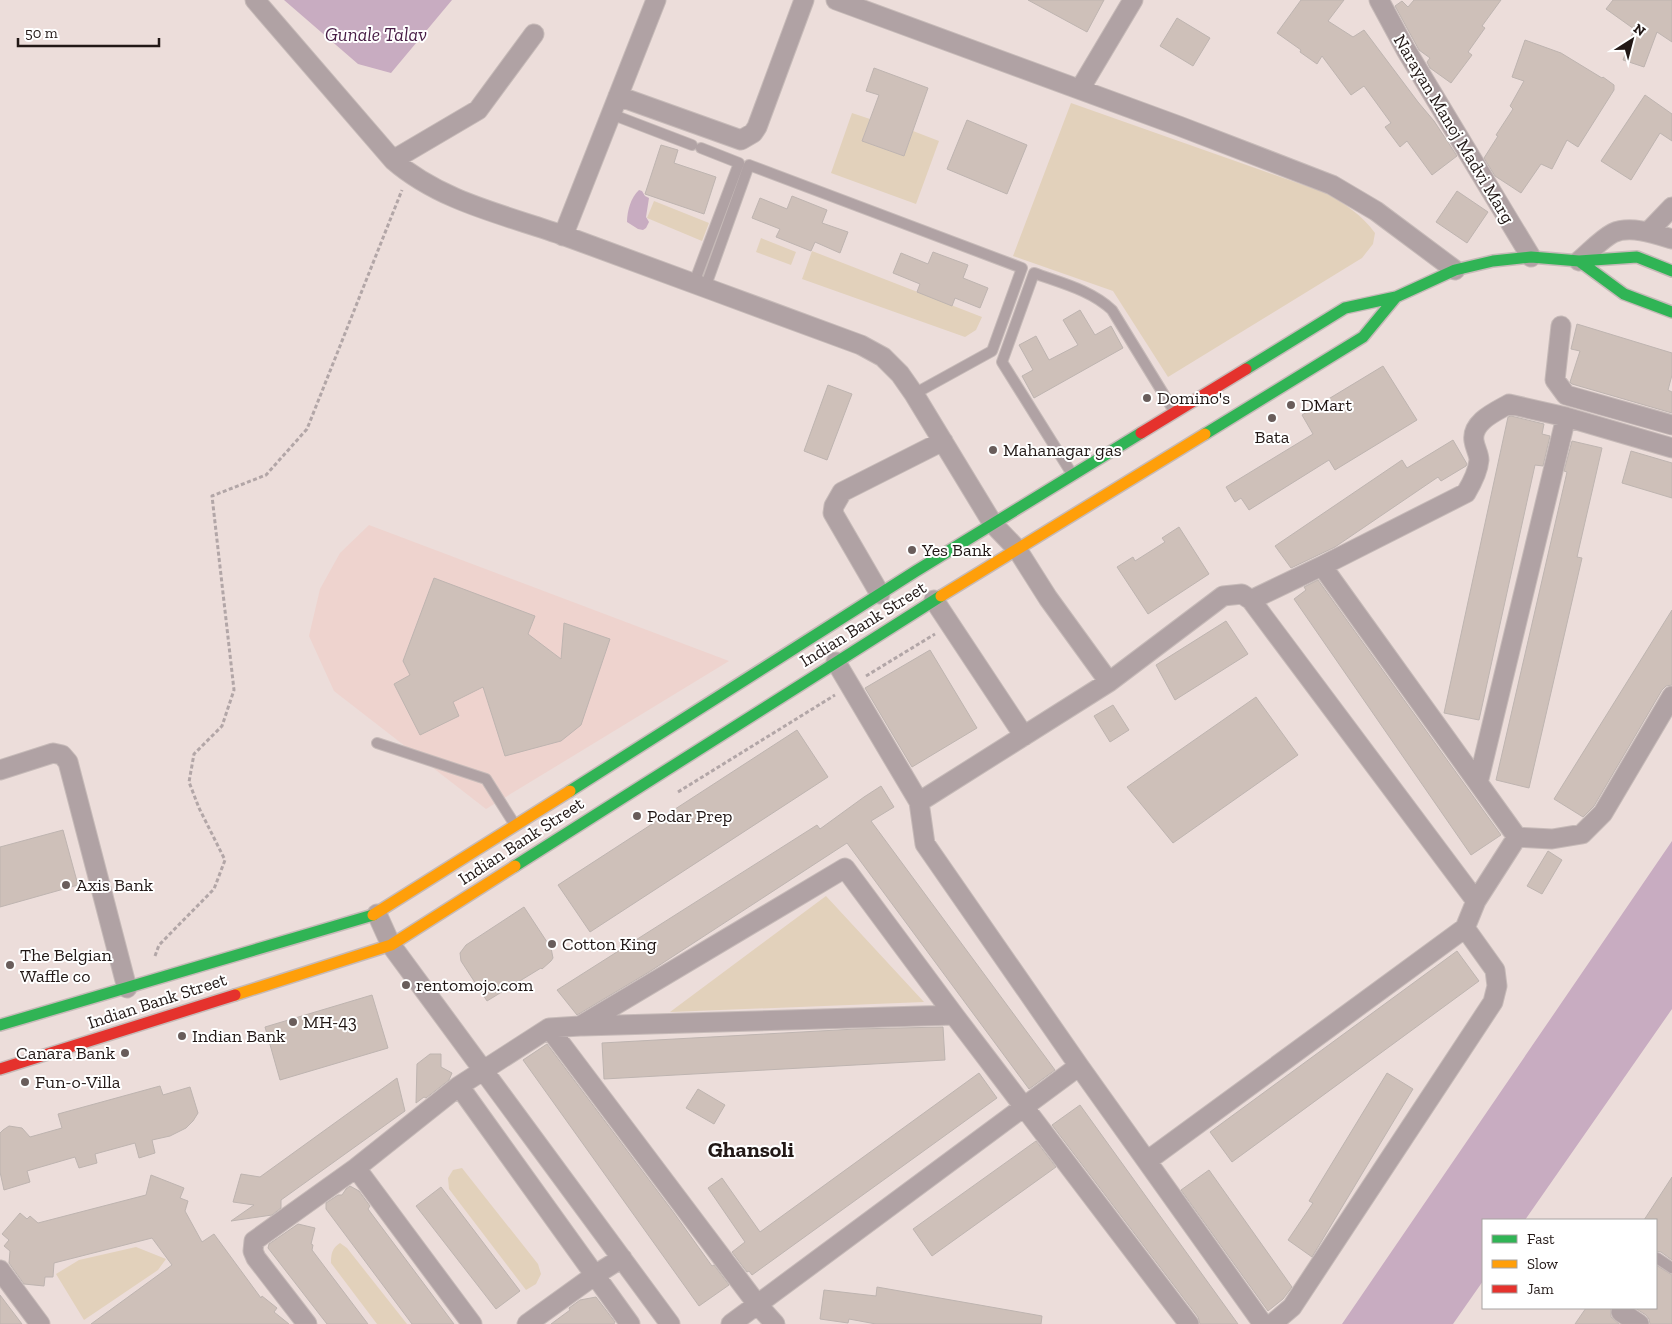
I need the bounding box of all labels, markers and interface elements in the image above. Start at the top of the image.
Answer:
scale bar [18,15,159,47]
north arrow [1607,15,1657,65]
text: N [1630,20,1649,40]
water label: Gunale Talav [325,23,427,46]
text: 50 m [25,24,58,42]
street label: Narayan Manoj Madvi Marg [1389,31,1519,228]
place label: Domino's [1157,387,1230,409]
marker: Domino's [1141,392,1153,404]
place label: DMart [1301,394,1352,416]
marker: DMart [1285,399,1297,411]
marker: Bata [1266,412,1278,424]
place label: Bata [1255,426,1290,448]
place label: Mahanagar gas [1003,439,1122,461]
marker: Mahanagar gas [987,444,999,456]
place label: Yes Bank [921,539,992,561]
marker: Yes Bank [906,544,918,556]
street label: Indian Bank Street [796,576,931,672]
street label: Indian Bank Street [454,792,588,890]
place label: Podar Prep [647,805,732,827]
marker: Podar Prep [631,810,643,822]
place label: Axis Bank [76,874,154,896]
marker: Axis Bank [60,879,72,891]
place label: Cotton King [562,933,657,955]
marker: Cotton King [546,938,558,950]
place label: The Belgian Waffle co [20,944,113,987]
marker: The Belgian Waffle co [4,959,16,971]
street label: Indian Bank Street [85,968,230,1034]
place label: rentomojo.com [416,974,534,996]
marker: rentomojo.com [400,979,412,991]
place label: MH-43 [303,1011,357,1033]
marker: MH-43 [287,1016,299,1028]
place label: Indian Bank [192,1025,286,1047]
marker: Indian Bank [176,1030,188,1042]
place label: Canara Bank [16,1042,116,1064]
marker: Canara Bank [119,1047,131,1059]
place label: Fun-o-Villa [35,1071,121,1093]
marker: Fun-o-Villa [19,1076,31,1088]
district label: Ghansoli [708,1136,795,1163]
legend [1482,1219,1657,1309]
text: Fast [1527,1230,1555,1248]
text: Slow [1527,1255,1559,1273]
text: Jam [1527,1280,1554,1298]

